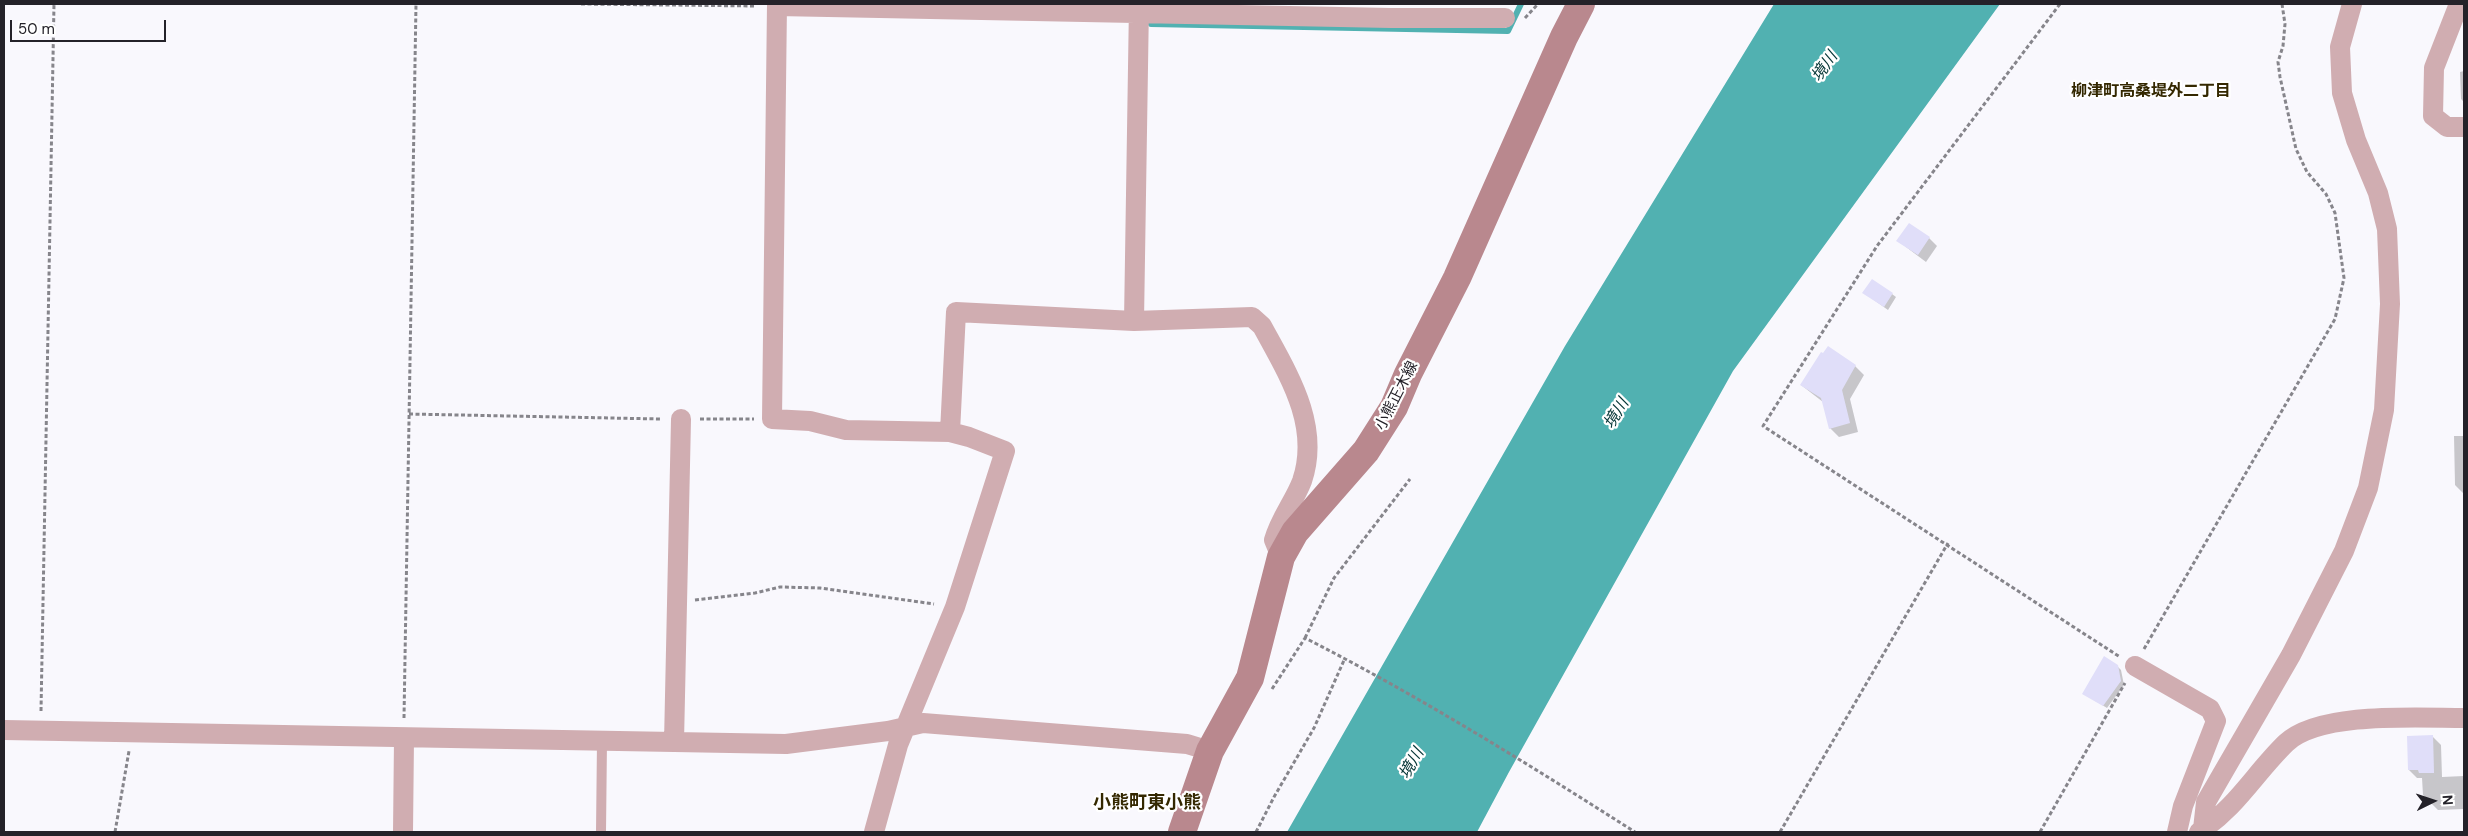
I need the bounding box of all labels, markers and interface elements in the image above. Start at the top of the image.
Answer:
scale bar [12,10,169,42]
text: 50 m [18,19,55,39]
water label: 境川 [1808,48,1842,86]
district label: 柳津町高桑堤外二丁目 [2071,82,2231,102]
street label: 小熊正木線 [1372,359,1422,433]
water label: 境川 [1601,395,1633,433]
water label: 境川 [1396,745,1428,783]
north arrow [2408,776,2458,826]
district label: 小熊町東小熊 [1093,792,1201,814]
text: N [2439,794,2457,806]

